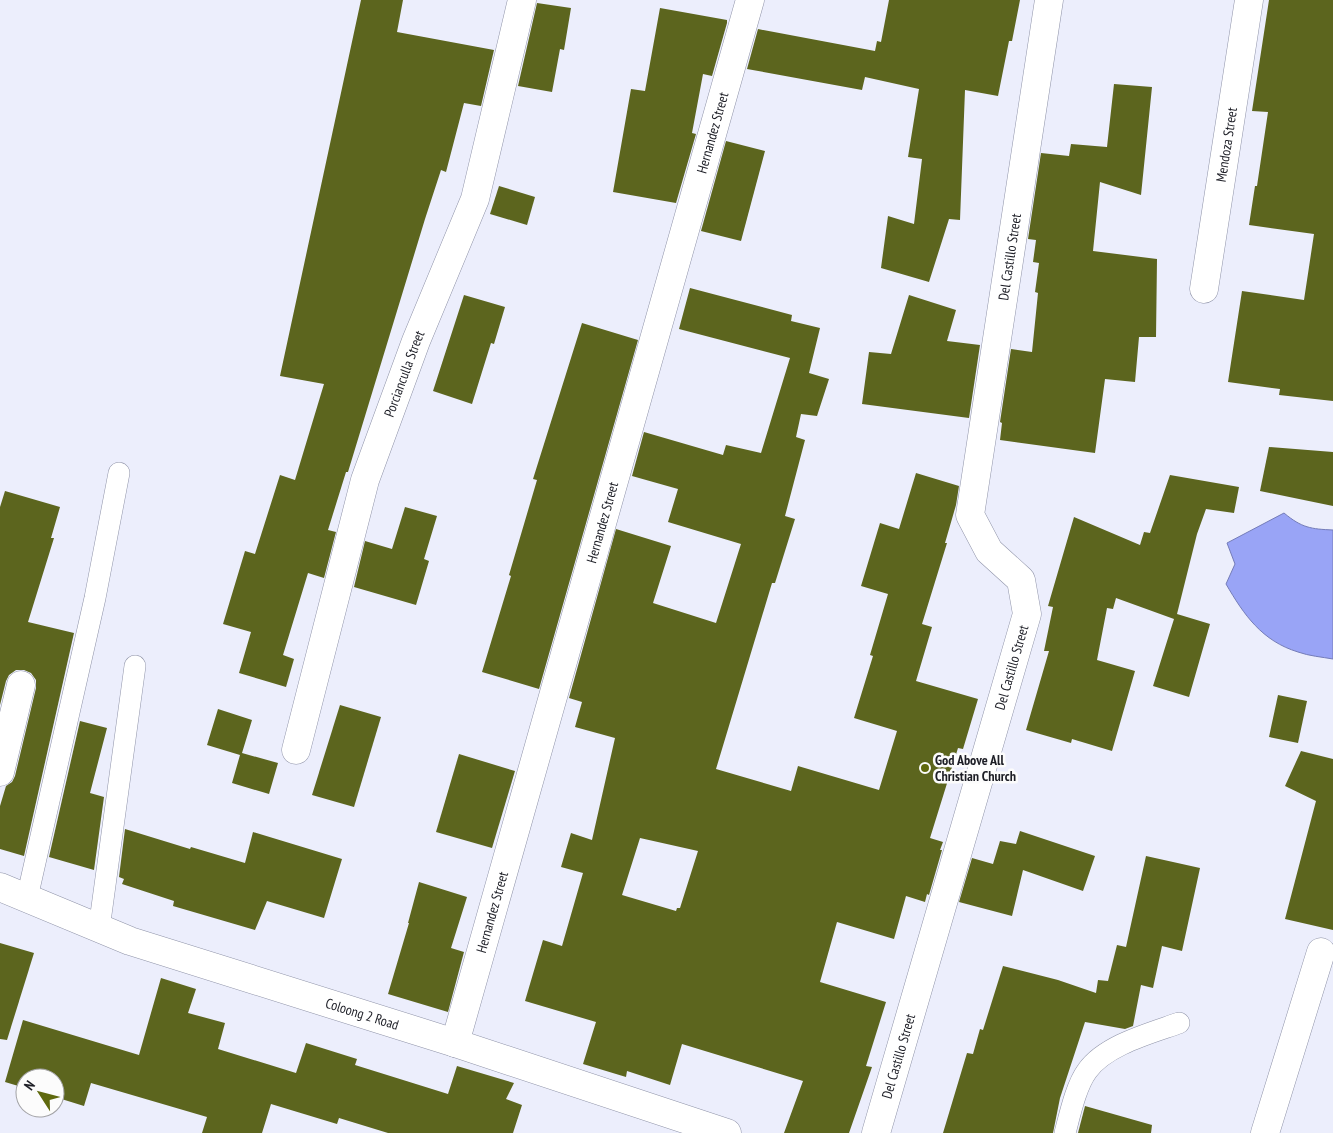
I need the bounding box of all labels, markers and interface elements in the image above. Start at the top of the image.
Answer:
street label: Hernandez Street [692,90,733,175]
street label: Mendoza Street [1212,106,1241,183]
street label: Del Castillo Street [994,212,1025,302]
street label: Porcianculla Street [380,328,428,419]
street label: Hernandez Street [582,480,622,565]
street label: Del Castillo Street [991,623,1032,712]
place label: God Above All Christian Church [935,751,1016,785]
marker: God Above All Christian Church [919,762,931,774]
street label: Hernandez Street [472,869,512,955]
street label: Coloong 2 Road [323,994,401,1034]
street label: Del Castillo Street [877,1012,919,1101]
north arrow [15,1068,65,1118]
text: N [20,1077,39,1094]

